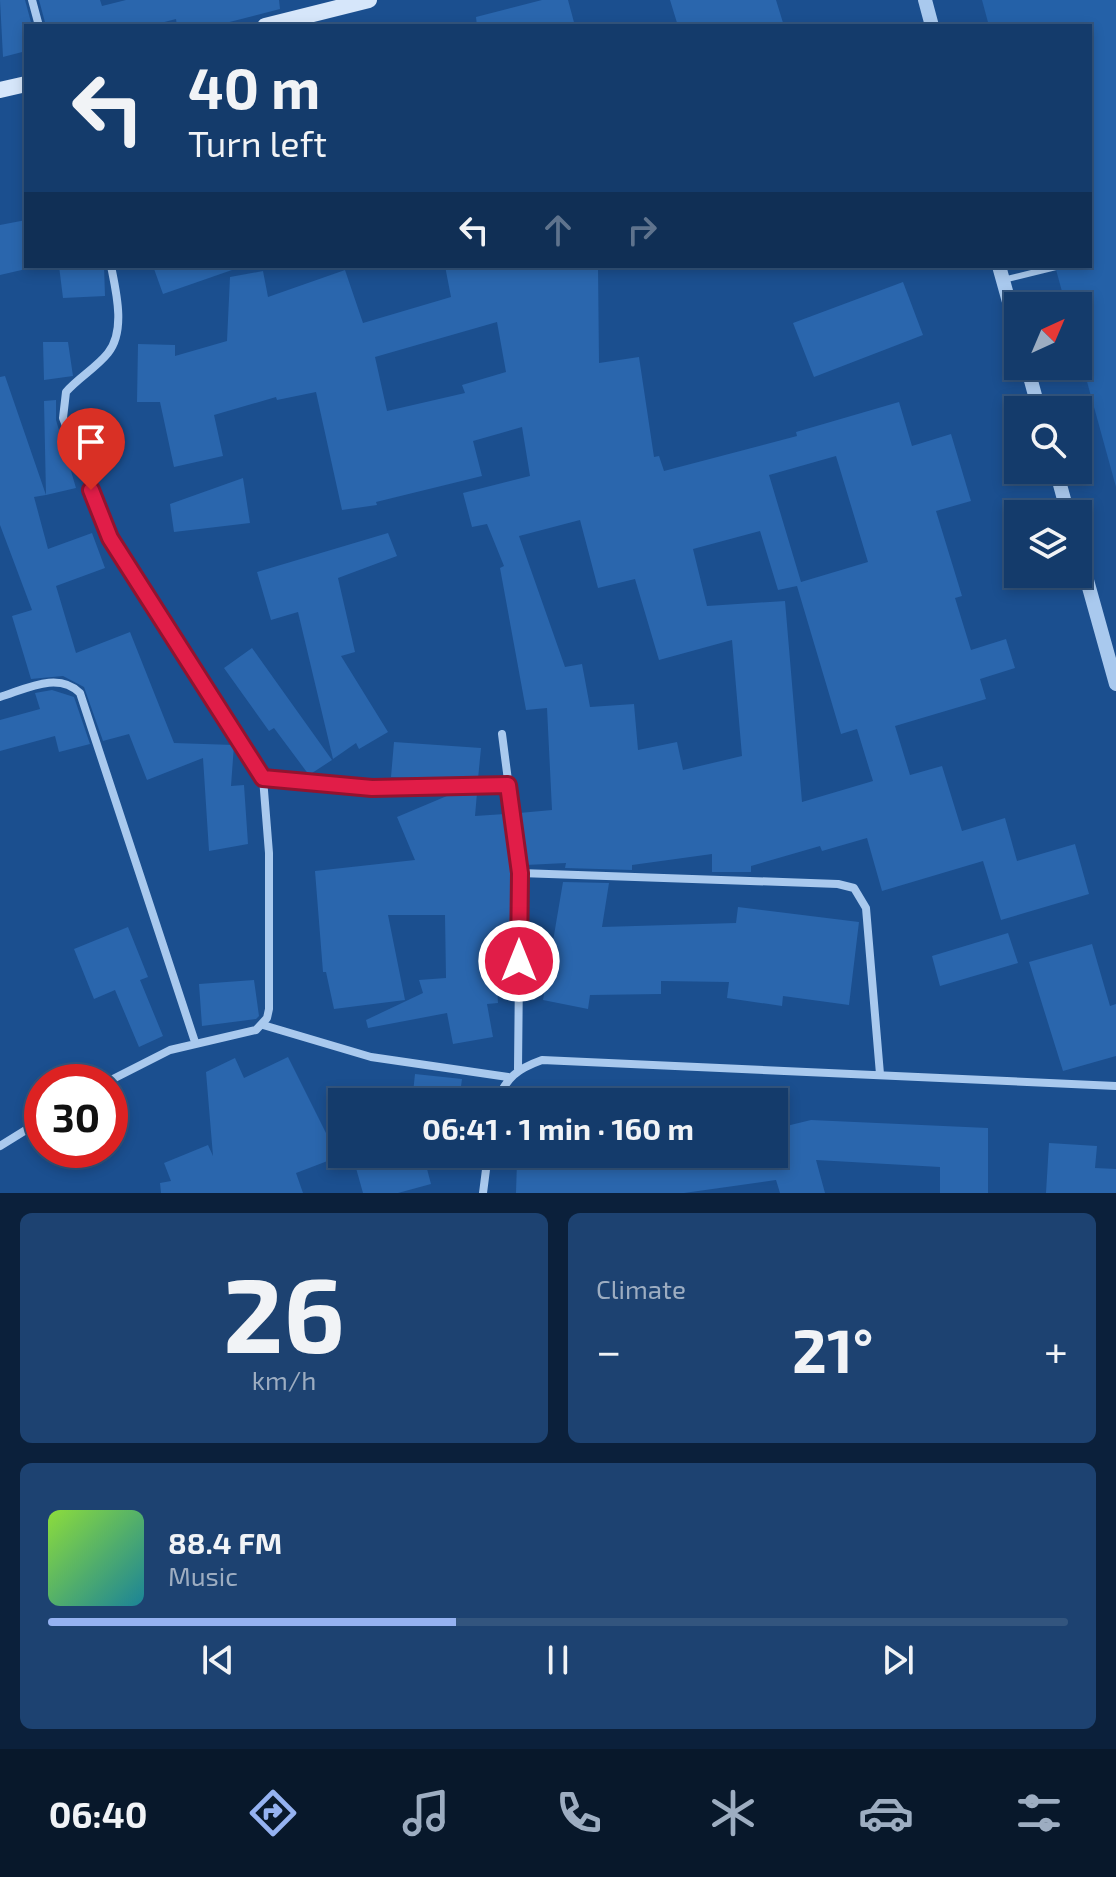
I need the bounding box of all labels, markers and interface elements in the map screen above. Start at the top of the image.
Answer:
text: 40 m [188,53,320,120]
icon: left [56,56,160,160]
text: Turn left [188,121,327,164]
icon: left [452,208,496,252]
icon: ahead [536,208,580,252]
icon: right [620,208,664,252]
north arrow [1004,292,1092,380]
map controls [1004,292,1092,588]
button: search [1004,396,1092,484]
pin [57,408,125,490]
icon: arrive [69,420,113,464]
button: layers [1004,500,1092,588]
position arrow [477,919,561,1003]
speed limit sign: 30 [24,1064,128,1168]
text: 06:41 · 1 min · 160 m [422,1110,694,1146]
text: 26 [223,1249,345,1374]
text: Climate [596,1273,686,1304]
text: 21° [792,1313,873,1385]
text: − [596,1323,622,1376]
text: + [1044,1323,1068,1376]
text: km/h [252,1364,316,1395]
text: 88.4 FM [168,1524,282,1560]
text: Music [168,1560,238,1591]
icon: previous [196,1638,240,1682]
icon: pause [536,1638,580,1682]
icon: next [876,1638,920,1682]
icon: directions [245,1785,301,1841]
icon: music [398,1785,454,1841]
icon: phone [551,1785,607,1841]
icon: climate [705,1785,761,1841]
icon: car [858,1785,914,1841]
icon: filters [1011,1785,1067,1841]
text: 06:40 [49,1792,148,1835]

